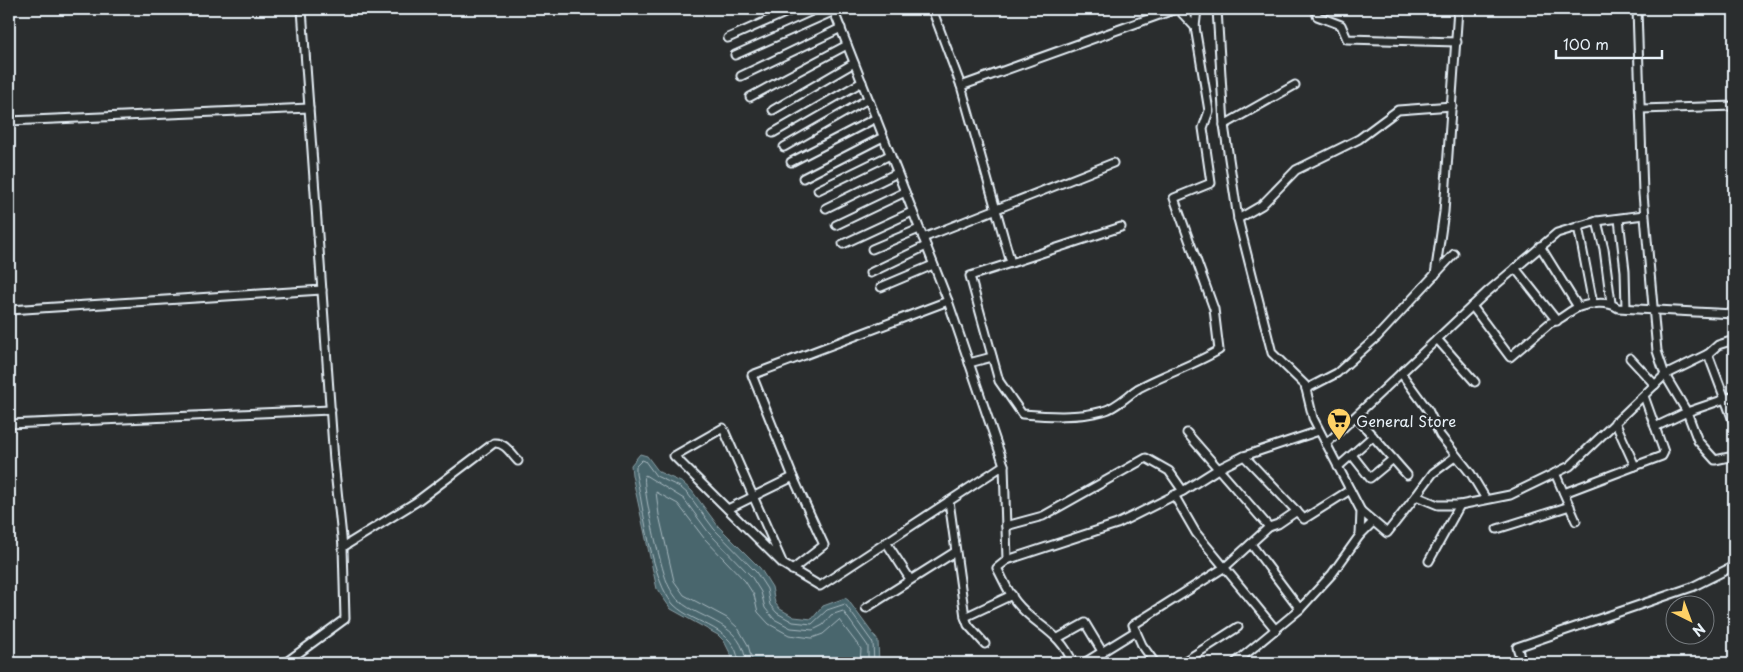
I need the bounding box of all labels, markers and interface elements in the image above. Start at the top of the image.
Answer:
scale bar [1556,28,1662,60]
text: 100 m [1563,32,1609,55]
supermarket icon: General Store [1326,407,1352,441]
place label: General Store [1356,409,1456,432]
north arrow [1666,594,1716,644]
text: N [1688,619,1710,642]

